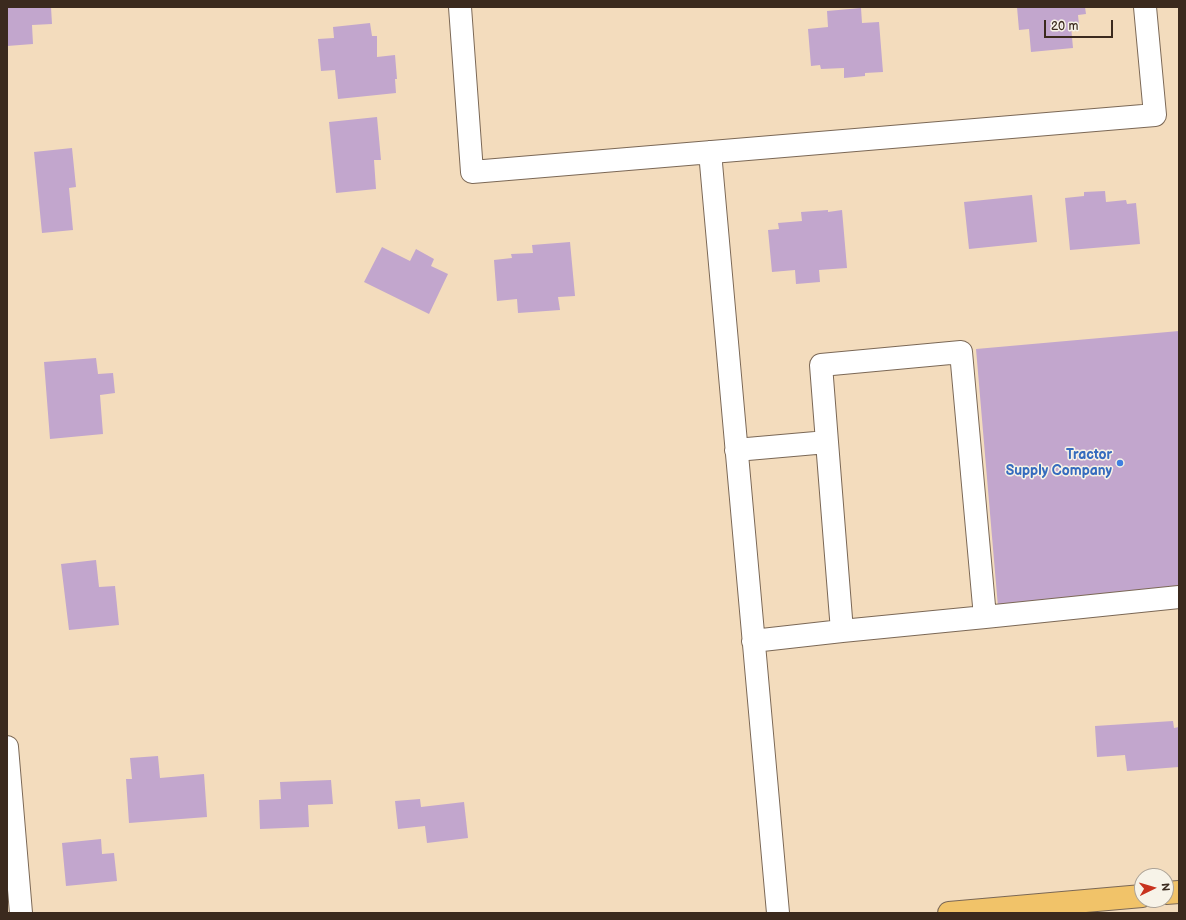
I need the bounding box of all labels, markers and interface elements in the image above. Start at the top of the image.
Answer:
scale bar [1046,12,1115,38]
text: 20 m [1051,19,1078,34]
place label: Tractor Supply Company [1006,447,1112,480]
marker: Tractor Supply Company [1115,458,1125,468]
north arrow [1134,868,1174,908]
text: N [1159,882,1172,892]

